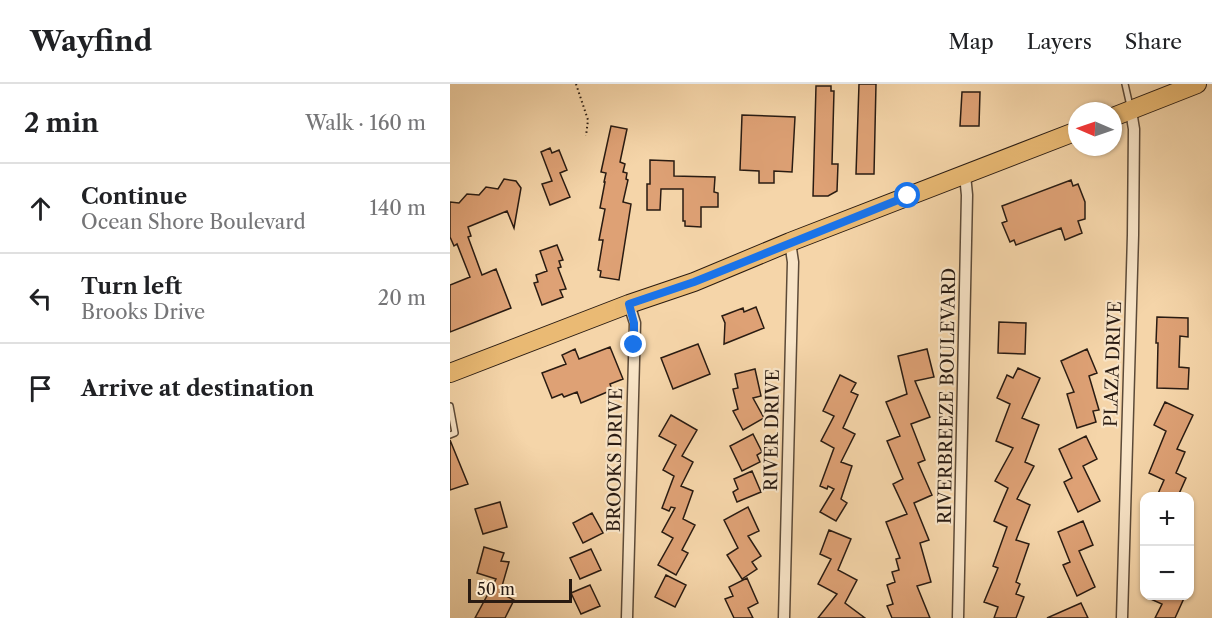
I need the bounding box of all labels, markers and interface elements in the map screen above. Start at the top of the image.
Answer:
text: Wayfind [30,24,152,58]
text: Map [949,29,994,54]
text: Layers [1027,29,1092,54]
text: Share [1125,29,1182,54]
north arrow [1068,102,1122,156]
text: 2 min [24,107,99,139]
text: Walk · 160 m [305,111,426,135]
route start [894,182,920,208]
text: Continue [81,183,187,210]
icon: ahead [24,192,57,225]
text: 140 m [369,196,426,220]
text: Ocean Shore Boulevard [81,210,306,234]
street label: RIVERBREEZE BOULEVARD [934,268,960,524]
text: Turn left [81,273,182,300]
icon: left [24,282,57,315]
text: 20 m [378,286,426,310]
text: Brooks Drive [81,300,205,324]
street label: PLAZA DRIVE [1100,301,1126,427]
route end [620,331,646,357]
street label: RIVER DRIVE [760,369,784,491]
icon: arrive [24,372,57,405]
text: Arrive at destination [81,375,314,402]
street label: BROOKS DRIVE [603,388,627,532]
map controls [1140,492,1194,600]
button: + [1140,492,1194,546]
button: − [1140,546,1194,600]
scale bar [468,576,572,604]
text: 50 m [477,579,515,599]

